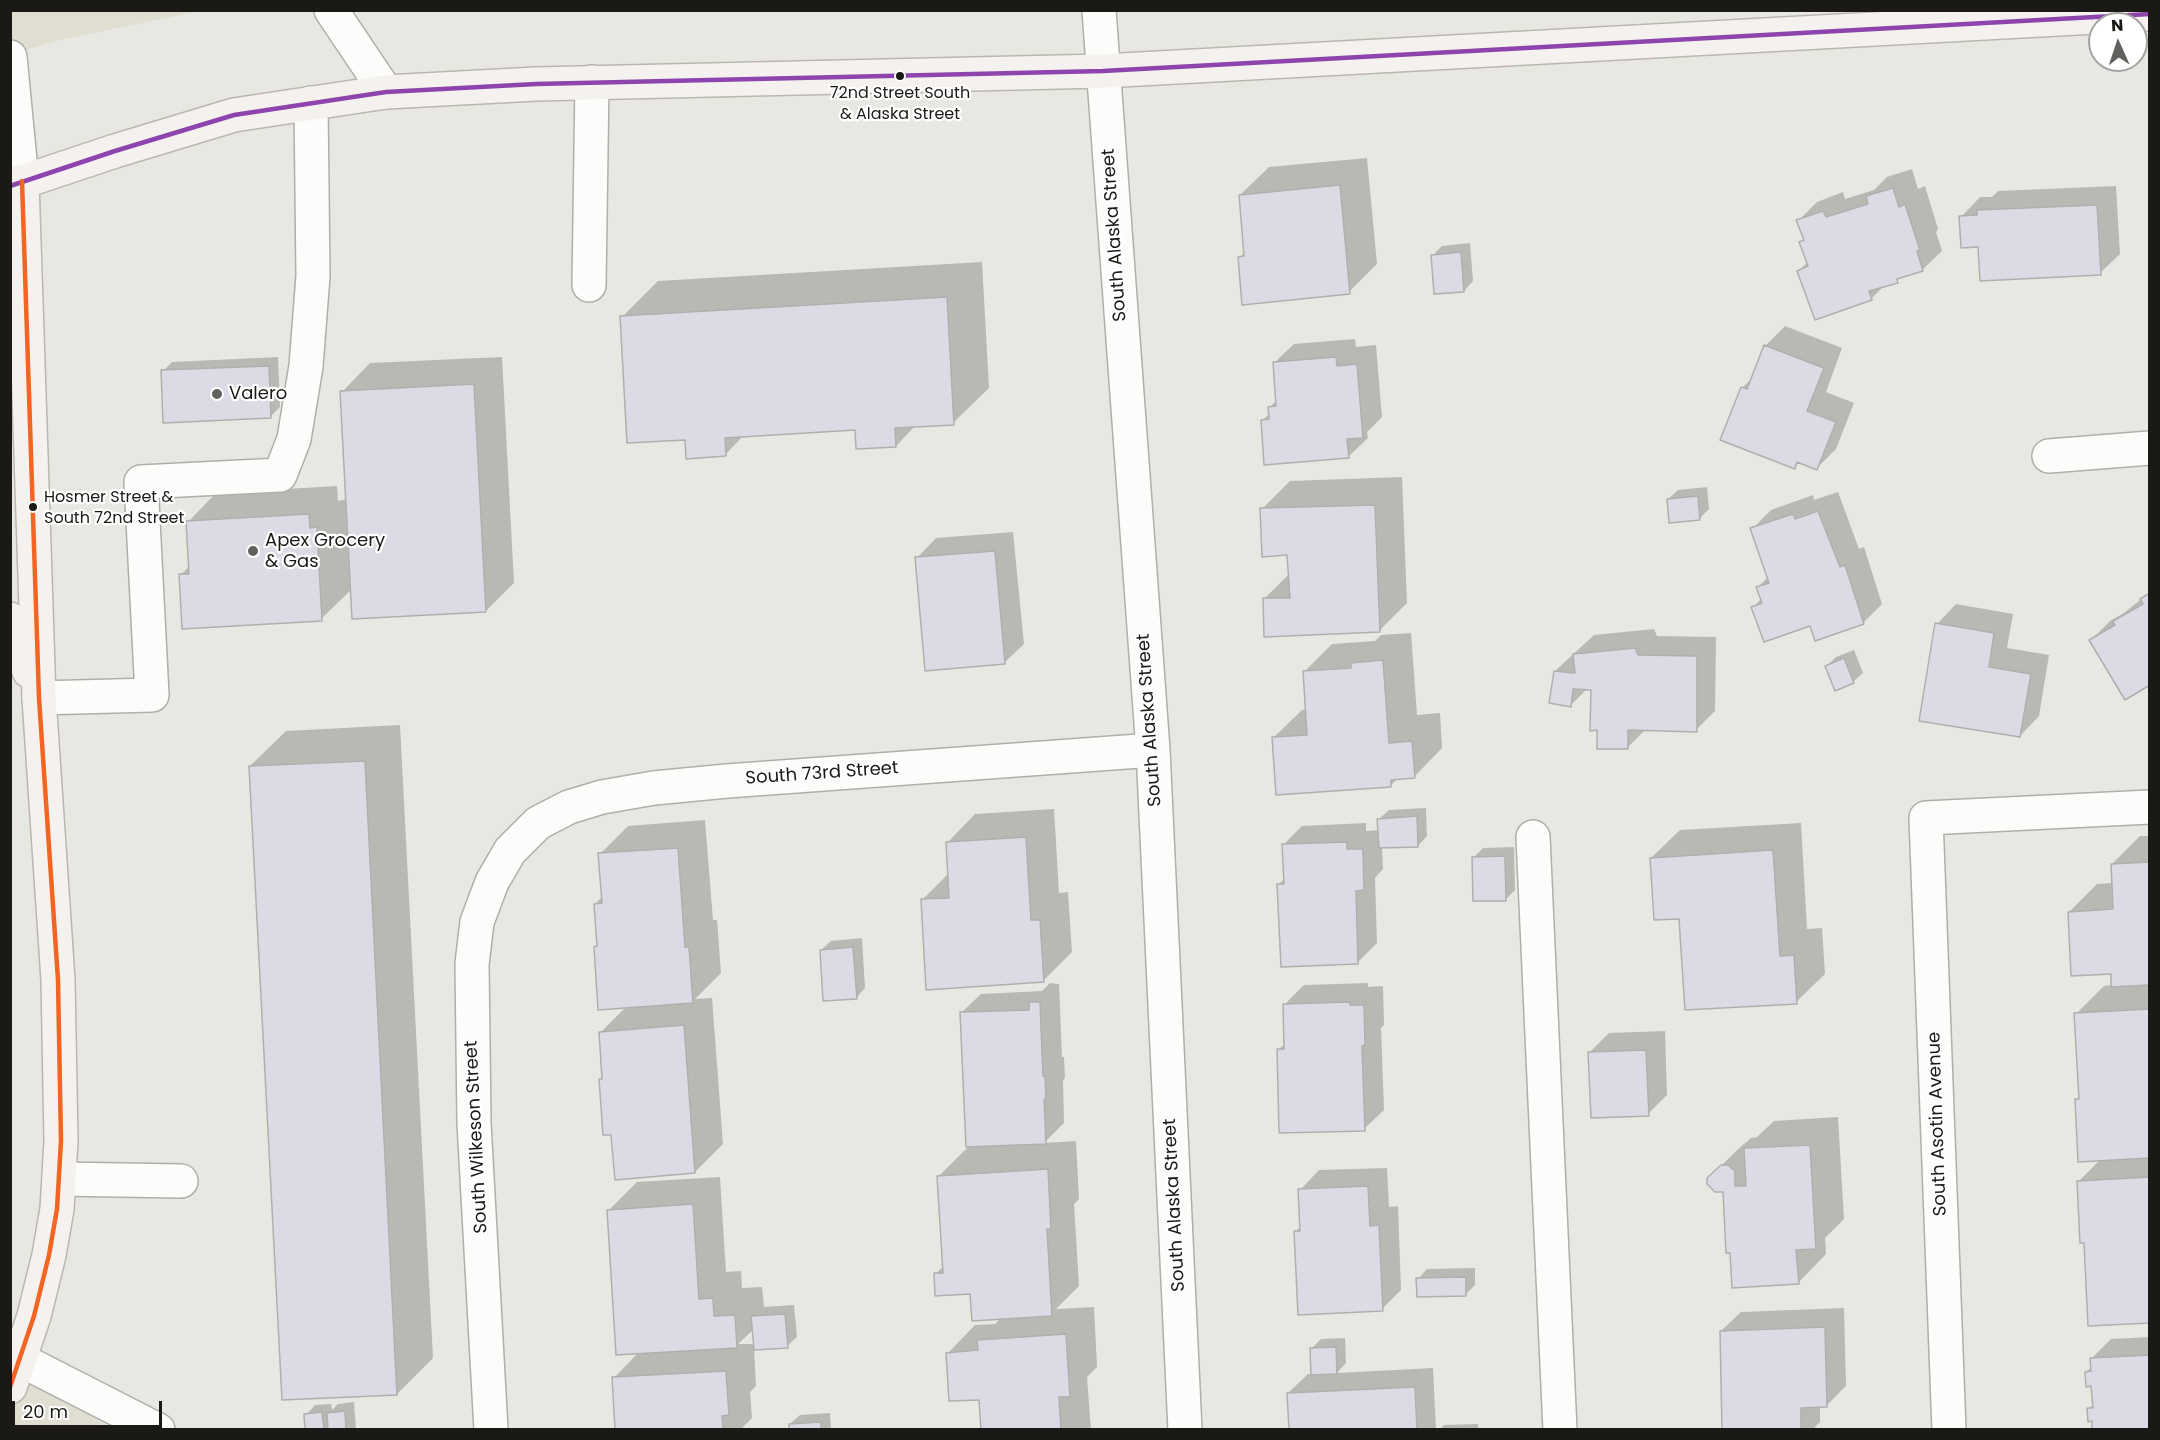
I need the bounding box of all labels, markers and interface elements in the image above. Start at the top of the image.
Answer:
north arrow [2088,12,2148,72]
text: N [2111,14,2124,37]
marker: 72nd Street South & Alaska Street [894,70,906,82]
place label: 72nd Street South & Alaska Street [830,84,970,122]
street label: South Alaska Street [1098,148,1132,322]
place label: Valero [229,383,287,405]
marker: Valero [210,387,224,401]
place label: Hosmer Street & South 72nd Street [44,488,184,526]
marker: Hosmer Street & South 72nd Street [27,501,39,513]
place label: Apex Grocery & Gas [265,530,385,572]
marker: Apex Grocery & Gas [246,544,260,558]
street label: South Alaska Street [1133,633,1167,807]
street label: South 73rd Street [745,758,899,790]
street label: South Asotin Avenue [1924,1031,1952,1217]
street label: South Wilkeson Street [461,1040,493,1234]
street label: South Alaska Street [1160,1118,1190,1292]
scale bar [15,1389,165,1427]
text: 20 m [23,1399,68,1424]

